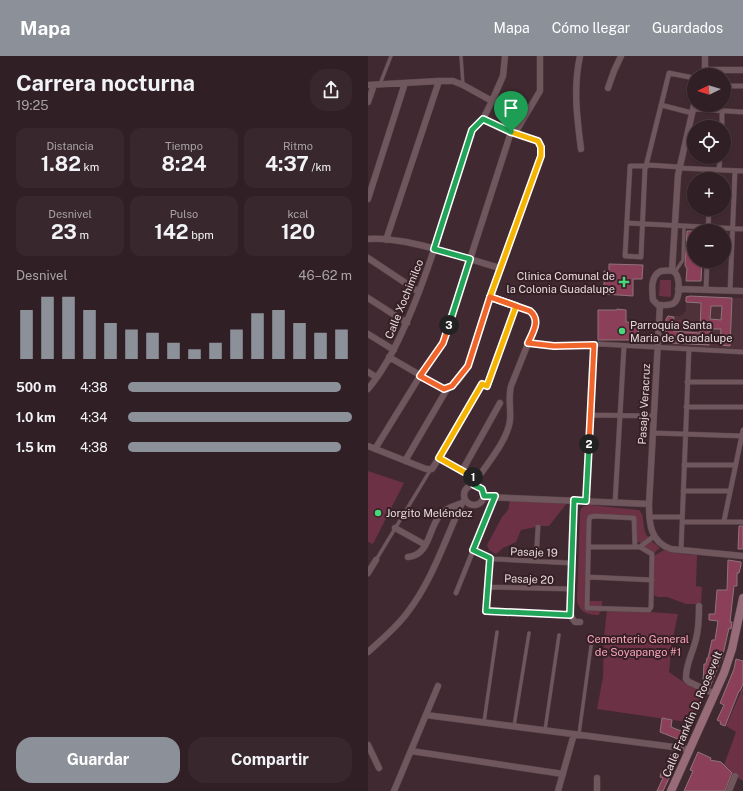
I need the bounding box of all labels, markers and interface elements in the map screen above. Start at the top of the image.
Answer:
text: Mapa [20,17,70,39]
text: Mapa [494,20,530,36]
text: Cómo llegar [552,20,630,36]
text: Guardados [652,20,723,36]
north arrow [687,68,731,112]
map controls [687,68,731,268]
button: share [310,69,352,111]
text: Carrera nocturna [16,70,195,96]
pin [494,91,528,132]
icon: arrive [500,97,522,119]
text: 19:25 [16,98,49,113]
button: locate [687,120,731,164]
text: Distancia [46,140,94,152]
text: Tiempo [165,140,203,152]
text: Ritmo [283,140,313,152]
text: 1.82 [41,152,81,176]
text: 8:24 [161,152,207,176]
text: 4:37 [265,152,309,176]
text: km [81,161,99,173]
text: /km [309,161,331,173]
button: + [687,172,731,216]
text: Desnivel [48,208,92,220]
text: Pulso [170,208,198,220]
text: kcal [287,208,309,220]
text: 23 [51,220,77,244]
text: 142 [154,220,189,244]
text: 120 [281,220,315,244]
button: − [687,224,731,268]
text: m [77,229,89,241]
text: bpm [189,229,214,241]
street label: Calle Xochimilco [383,257,425,341]
text: Desnivel [16,268,67,283]
text: 46–62 m [298,268,352,283]
place label: Clinica Comunal de la Colonia Guadalupe [507,270,615,295]
marker: Clinica Comunal de la Colonia Guadalupe [618,276,630,288]
pin: 3 [439,315,459,335]
text: 3 [445,319,453,331]
place label: Parroquia Santa Maria de Guadalupe [630,319,732,344]
marker: Parroquia Santa Maria de Guadalupe [617,326,627,336]
street label: Pasaje Veracruz [636,363,652,445]
text: 500 m [16,380,56,395]
text: 4:38 [80,380,108,395]
text: 1.0 km [16,410,56,425]
text: 4:34 [80,410,107,425]
pin: 2 [579,434,599,454]
text: 2 [586,438,593,450]
text: 1.5 km [16,440,56,455]
text: 4:38 [80,440,108,455]
pin: 1 [463,467,483,487]
text: 1 [471,471,475,483]
place label: Jorgito Meléndez [386,507,473,519]
marker: Jorgito Meléndez [373,508,383,518]
street label: Pasaje 19 [510,545,558,559]
street label: Pasaje 20 [504,572,554,586]
park label: Cementerio General de Soyapango #1 [587,633,689,658]
street label: Calle Franklin D. Roosevelt [660,649,724,779]
button: Guardar [16,737,180,783]
button: Compartir [188,737,352,783]

